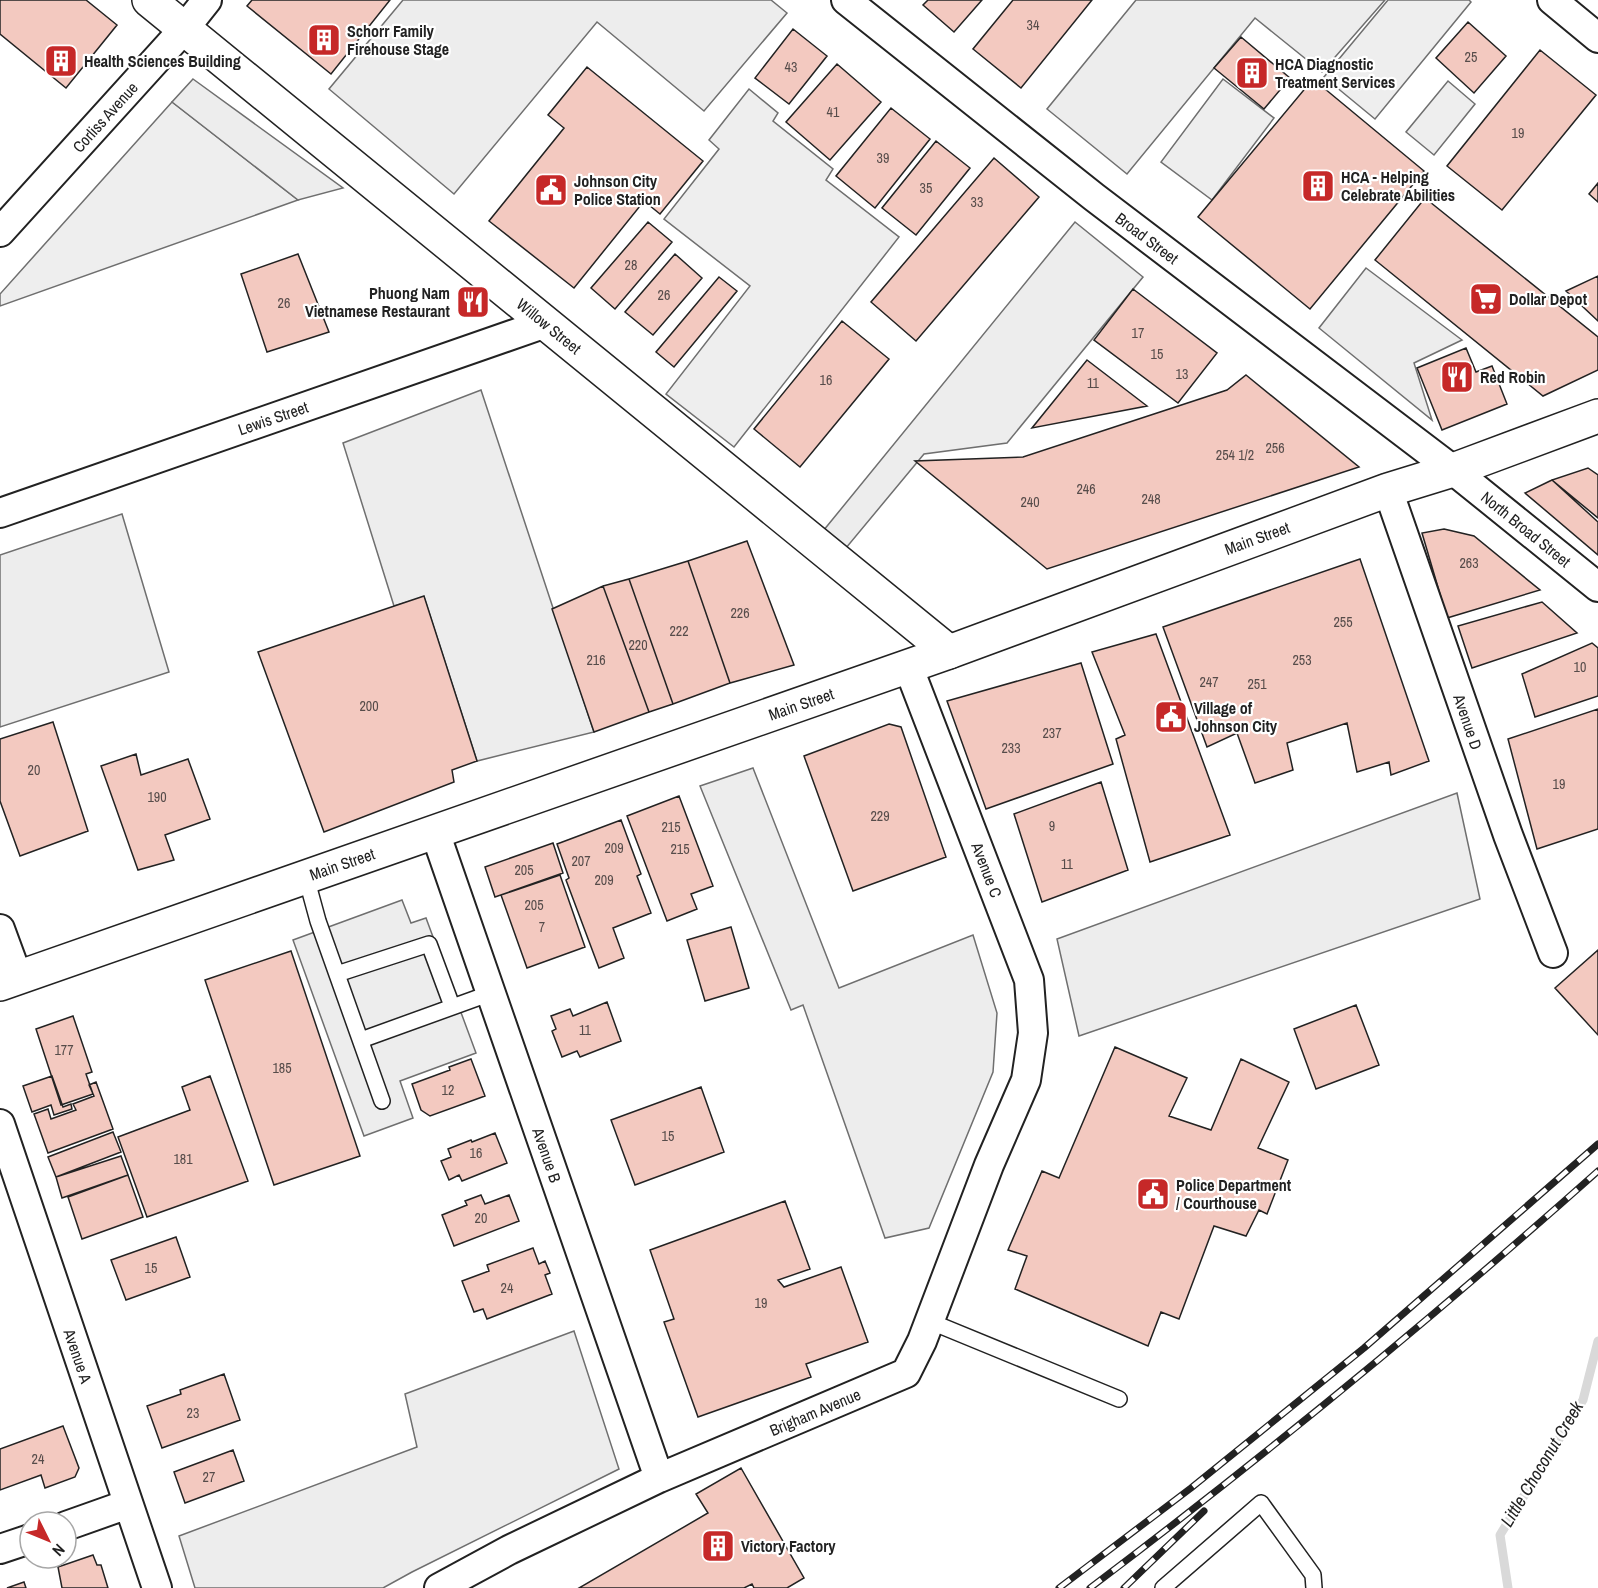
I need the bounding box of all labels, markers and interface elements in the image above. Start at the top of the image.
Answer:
house number: 34 [1027,16,1040,34]
place label: Schorr Family Firehouse Stage [347,20,449,60]
building icon: Schorr Family Firehouse Stage [306,22,342,58]
building icon: Health Sciences Building [43,43,79,79]
house number: 25 [1465,48,1477,66]
place label: Health Sciences Building [84,50,241,72]
place label: HCA Diagnostic Treatment Services [1275,53,1395,93]
building icon: HCA Diagnostic Treatment Services [1234,55,1270,91]
house number: 43 [785,58,797,76]
street label: Corliss Avenue [67,77,143,157]
house number: 41 [827,103,840,121]
house number: 19 [1512,124,1524,142]
house number: 39 [877,149,889,167]
place label: HCA - Helping Celebrate Abilities [1341,166,1455,206]
building icon: HCA - Helping Celebrate Abilities [1300,168,1336,204]
place label: Johnson City Police Station [574,170,661,210]
public building icon: Johnson City Police Station [533,172,569,208]
house number: 35 [920,179,932,197]
house number: 33 [971,193,983,211]
street label: Broad Street [1111,207,1183,269]
house number: 28 [625,256,637,274]
supermarket icon: Dollar Depot [1468,281,1504,317]
place label: Phuong Nam Vietnamese Restaurant [305,282,451,322]
restaurant icon: Phuong Nam Vietnamese Restaurant [455,284,491,320]
house number: 26 [658,286,670,304]
place label: Dollar Depot [1509,288,1588,310]
street label: Willow Street [512,293,586,359]
house number: 26 [278,294,290,312]
house number: 17 [1132,324,1144,342]
house number: 15 [1151,345,1163,363]
restaurant icon: Red Robin [1439,359,1475,395]
house number: 13 [1176,365,1188,383]
place label: Red Robin [1480,366,1546,388]
house number: 16 [820,371,832,389]
house number: 11 [1087,374,1100,392]
street label: Lewis Street [235,396,311,440]
house number: 256 [1265,439,1285,457]
house number: 254 1/2 [1216,446,1254,464]
house number: 246 [1076,480,1096,498]
street label: North Broad Street [1477,486,1576,572]
house number: 248 [1141,490,1161,508]
house number: 240 [1020,493,1040,511]
street label: Main Street [1221,516,1293,560]
house number: 263 [1459,554,1479,572]
house number: 226 [730,604,750,622]
house number: 255 [1333,613,1353,631]
house number: 222 [669,622,689,640]
house number: 220 [628,636,648,654]
house number: 216 [586,651,606,669]
house number: 253 [1292,651,1312,669]
house number: 10 [1574,658,1586,676]
house number: 247 [1199,673,1219,691]
house number: 251 [1247,675,1267,693]
street label: Main Street [765,682,837,725]
street label: Avenue D [1448,690,1488,753]
house number: 200 [359,697,379,715]
place label: Village of Johnson City [1194,697,1278,737]
public building icon: Village of Johnson City [1153,699,1189,735]
house number: 237 [1042,724,1062,742]
house number: 233 [1001,739,1021,757]
house number: 20 [28,761,40,779]
house number: 19 [1553,775,1565,793]
house number: 190 [147,788,167,806]
house number: 229 [870,807,890,825]
house number: 9 [1049,817,1055,835]
house number: 215 [661,818,681,836]
street label: Avenue C [966,838,1008,901]
house number: 209 [604,839,624,857]
house number: 215 [670,840,690,858]
street label: Main Street [306,842,378,885]
house number: 207 [571,852,591,870]
house number: 11 [1061,855,1074,873]
house number: 205 [514,861,534,879]
house number: 209 [594,871,614,889]
house number: 205 [524,896,544,914]
house number: 7 [539,918,545,936]
house number: 11 [579,1021,592,1039]
house number: 177 [54,1041,74,1059]
house number: 185 [272,1059,292,1077]
house number: 12 [442,1081,454,1099]
street label: Avenue B [527,1124,567,1186]
house number: 15 [662,1127,674,1145]
house number: 16 [470,1144,482,1162]
house number: 181 [173,1150,193,1168]
place label: Police Department / Courthouse [1176,1174,1292,1214]
public building icon: Police Department / Courthouse [1135,1176,1171,1212]
house number: 20 [475,1209,487,1227]
house number: 15 [145,1259,157,1277]
house number: 24 [501,1279,514,1297]
house number: 19 [755,1294,767,1312]
street label: Avenue A [58,1325,98,1386]
street label: Brigham Avenue [766,1383,864,1441]
water label: Little Choconut Creek [1494,1396,1589,1531]
house number: 23 [187,1404,199,1422]
house number: 24 [32,1450,45,1468]
house number: 27 [203,1468,215,1486]
north arrow [18,1510,78,1570]
building icon: Victory Factory [700,1528,736,1564]
place label: Victory Factory [741,1535,836,1557]
text: N [48,1539,70,1561]

